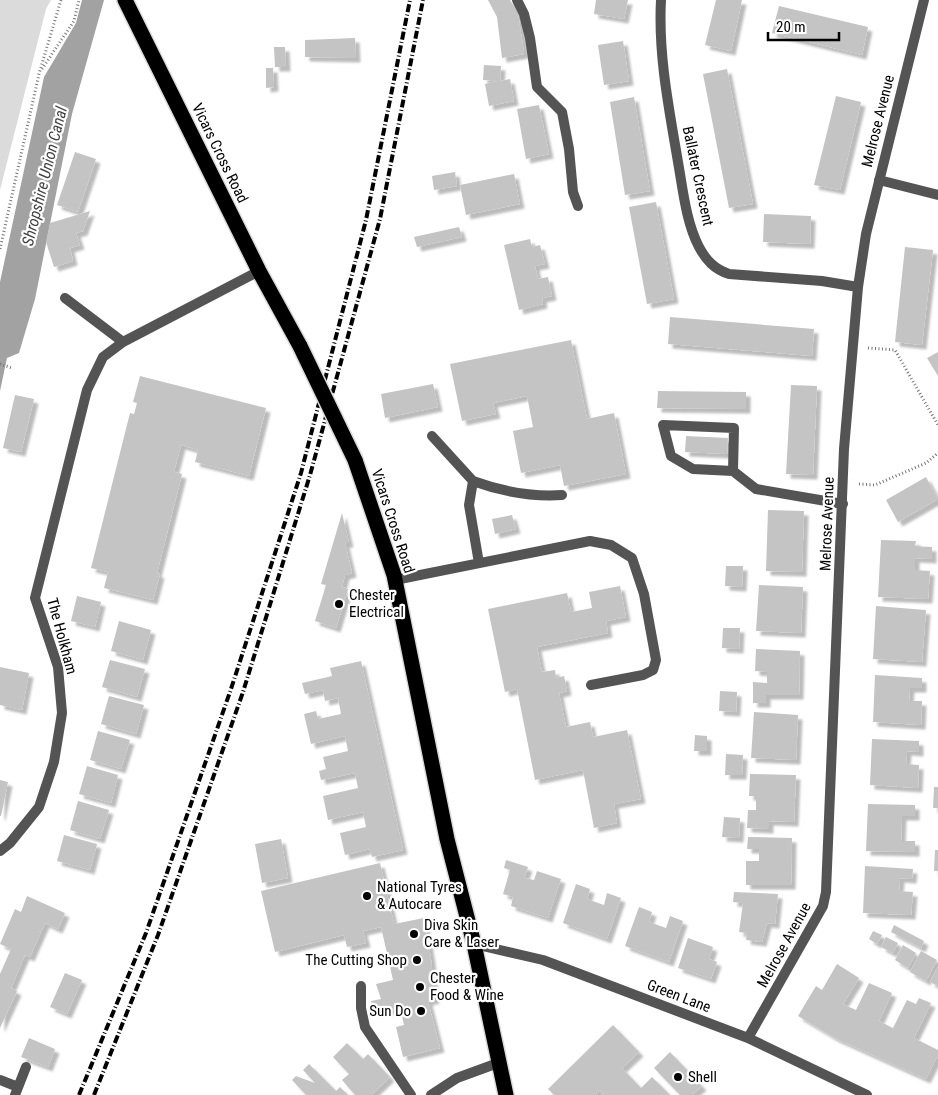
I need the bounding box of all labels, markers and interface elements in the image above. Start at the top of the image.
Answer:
scale bar [768,10,839,42]
text: 20 m [776,18,806,36]
street label: Melrose Avenue [858,73,898,169]
street label: Vicars Cross Road [188,100,252,206]
water label: Shropshire Union Canal [18,104,71,248]
street label: Ballater Crescent [679,125,717,227]
street label: Vicars Cross Road [368,467,418,575]
street label: Melrose Avenue [816,477,838,571]
place label: Chester Electrical [349,586,404,621]
street label: The Holkham [43,596,81,676]
marker: Chester Electrical [333,598,345,610]
place label: National Tyres & Autocare [377,878,462,913]
marker: National Tyres & Autocare [361,890,373,902]
street label: Melrose Avenue [753,899,815,991]
place label: Diva Skin Care & Laser [424,916,499,951]
marker: Diva Skin Care & Laser [408,928,420,940]
place label: The Cutting Shop [305,951,407,969]
marker: The Cutting Shop [411,954,423,966]
place label: Chester Food & Wine [430,969,504,1004]
street label: Green Lane [645,976,713,1016]
marker: Chester Food & Wine [414,981,426,993]
place label: Sun Do [369,1002,411,1020]
marker: Sun Do [415,1005,427,1017]
place label: Shell [688,1068,717,1086]
marker: Shell [672,1071,684,1083]

